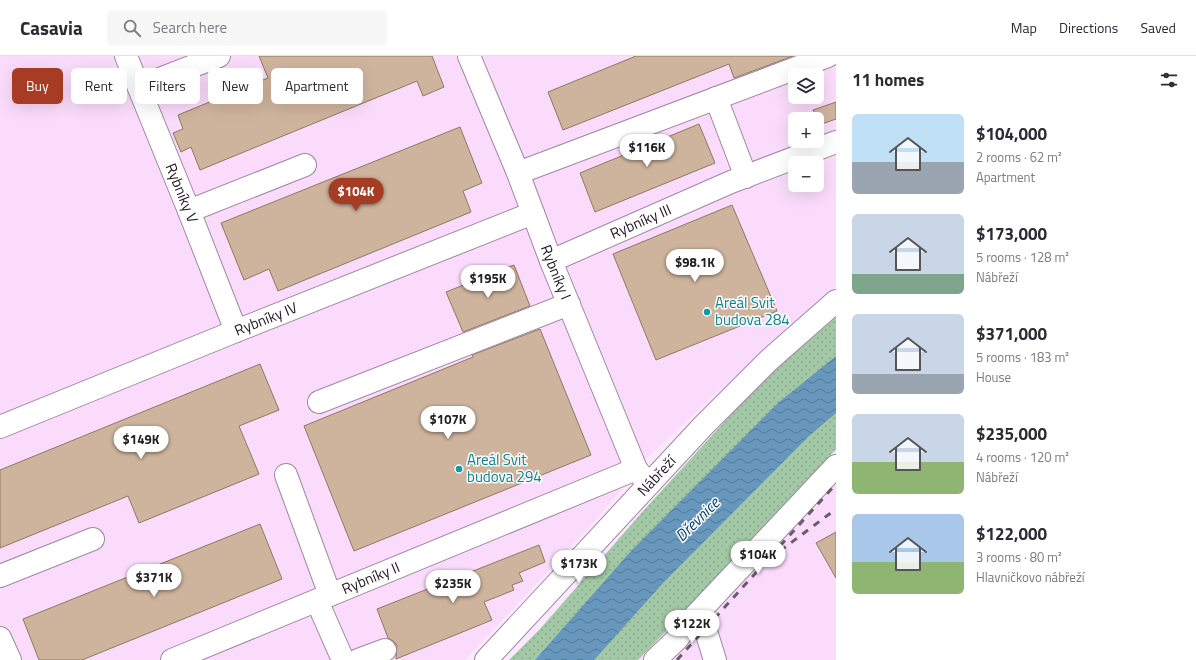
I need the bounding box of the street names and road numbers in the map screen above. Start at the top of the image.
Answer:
street label: Rybníky V [160,160,205,226]
street label: Rybníky III [606,198,675,245]
street label: Rybníky I [535,241,578,303]
street label: Rybníky IV [231,296,301,342]
street label: Nábřeží [631,449,682,501]
street label: Rybníky II [338,555,403,600]

